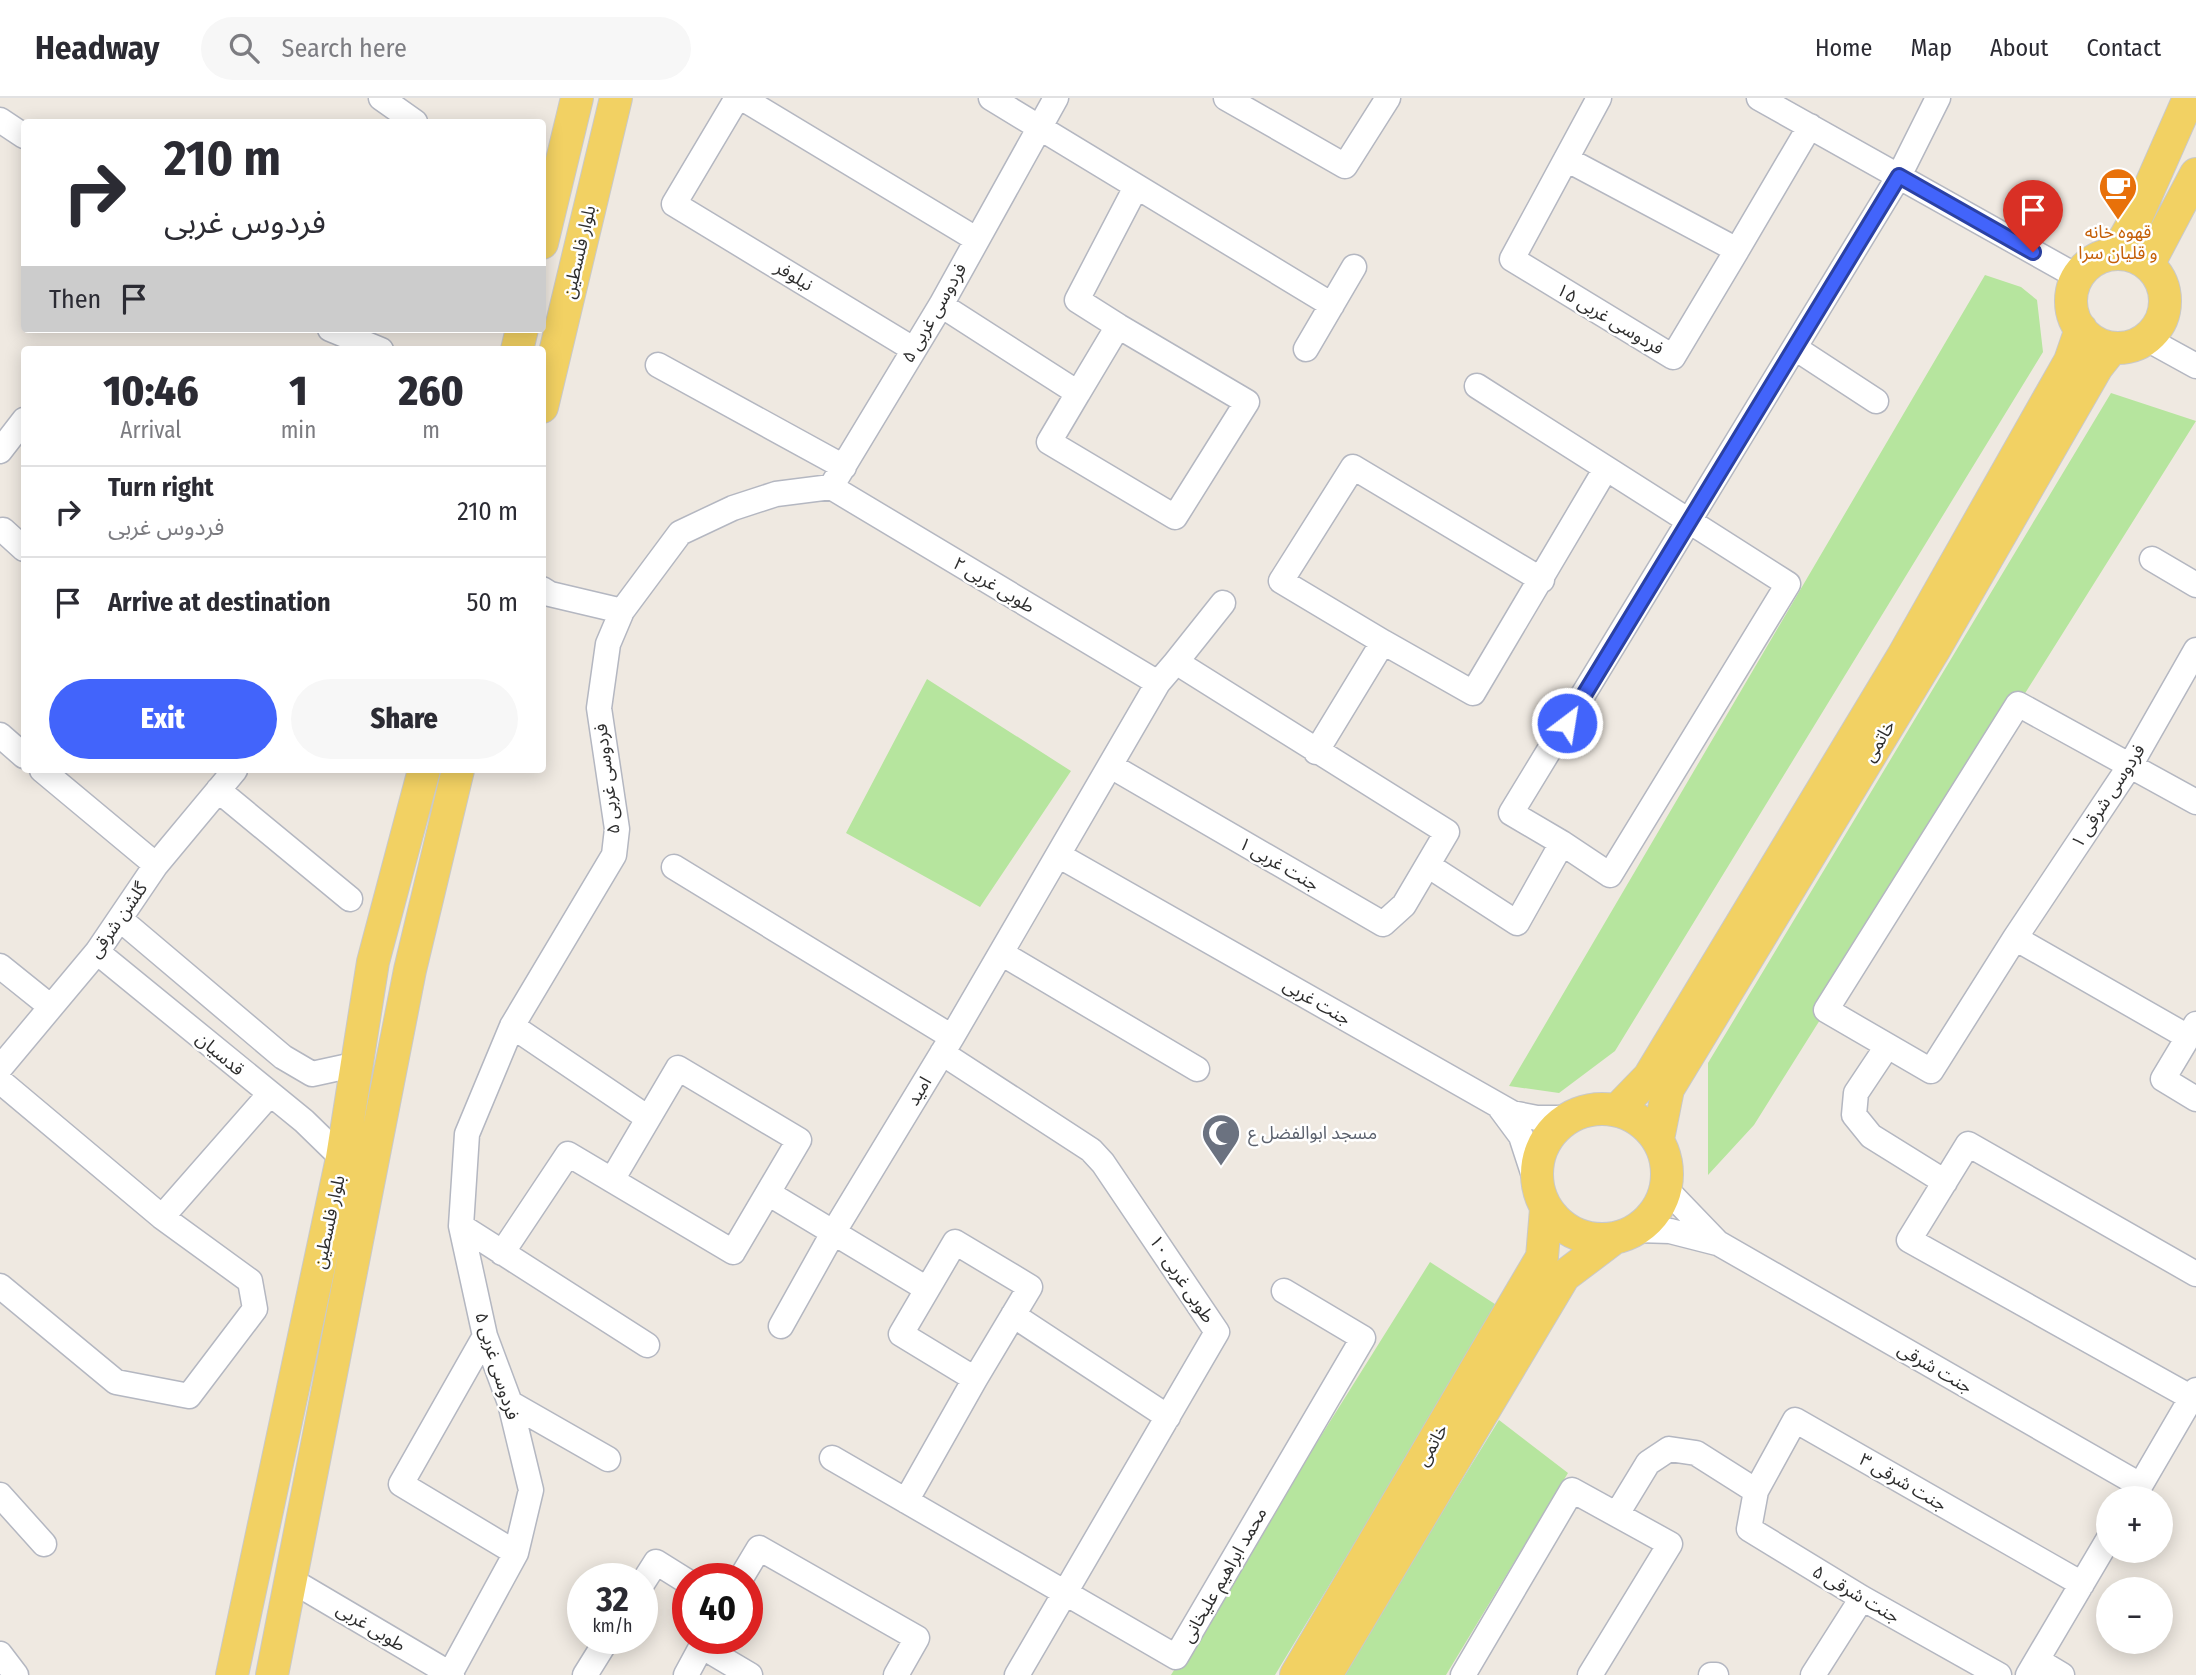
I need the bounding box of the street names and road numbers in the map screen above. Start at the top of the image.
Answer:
street label: بلوار فلسطین [558,203,600,301]
street label: نیلوفر [770,256,817,296]
street label: فردوسی غربی ۵ [897,259,971,367]
street label: فردوسی غربی ۱۵ [1552,278,1668,360]
street label: طوبی غربی ۲ [949,552,1039,618]
street label: خاتمی [1858,716,1900,766]
street label: فردوسی غربی ۵ [589,723,625,835]
street label: فردوسی شرقی ۱ [2066,740,2150,852]
street label: جنت غربی ۱ [1235,832,1323,896]
street label: گلشن شرقی [84,877,152,962]
street label: جنت غربی [1279,974,1355,1030]
street label: قدسیان [191,1028,249,1080]
street label: امید [902,1072,936,1110]
street label: بلوار فلسطین [308,1173,350,1271]
street label: طوبی غربی ۱۰ [1144,1231,1220,1327]
street label: فردوسی غربی ۵ [470,1310,524,1422]
street label: جنت شرقی [1894,1338,1976,1398]
street label: خاتمی [1411,1420,1453,1470]
street label: جنت شرقی ۳ [1855,1448,1951,1516]
street label: محمد ابراهیم علیخانی [1176,1503,1273,1648]
street label: جنت شرقی ۵ [1808,1560,1904,1628]
street label: طوبی غربی [332,1598,410,1656]

